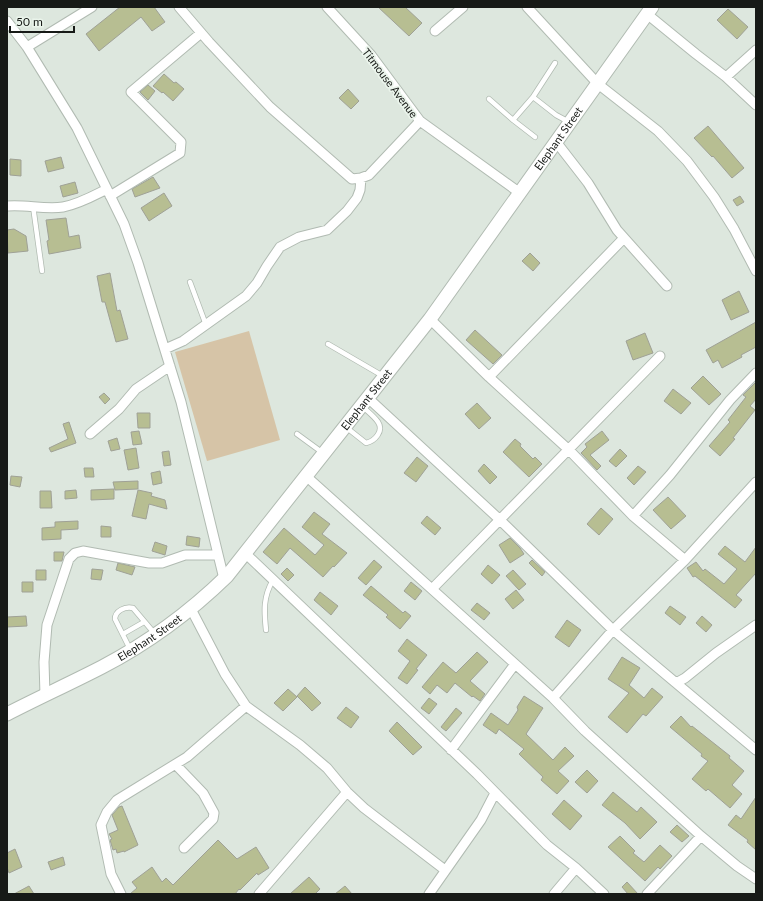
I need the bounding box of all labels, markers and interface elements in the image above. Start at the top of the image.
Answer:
scale bar [10,8,74,34]
text: 50 m [16,14,43,29]
street label: Titmouse Avenue [360,45,421,120]
street label: Elephant Street [531,104,585,172]
street label: Elephant Street [338,366,394,432]
street label: Elephant Street [115,611,184,663]

